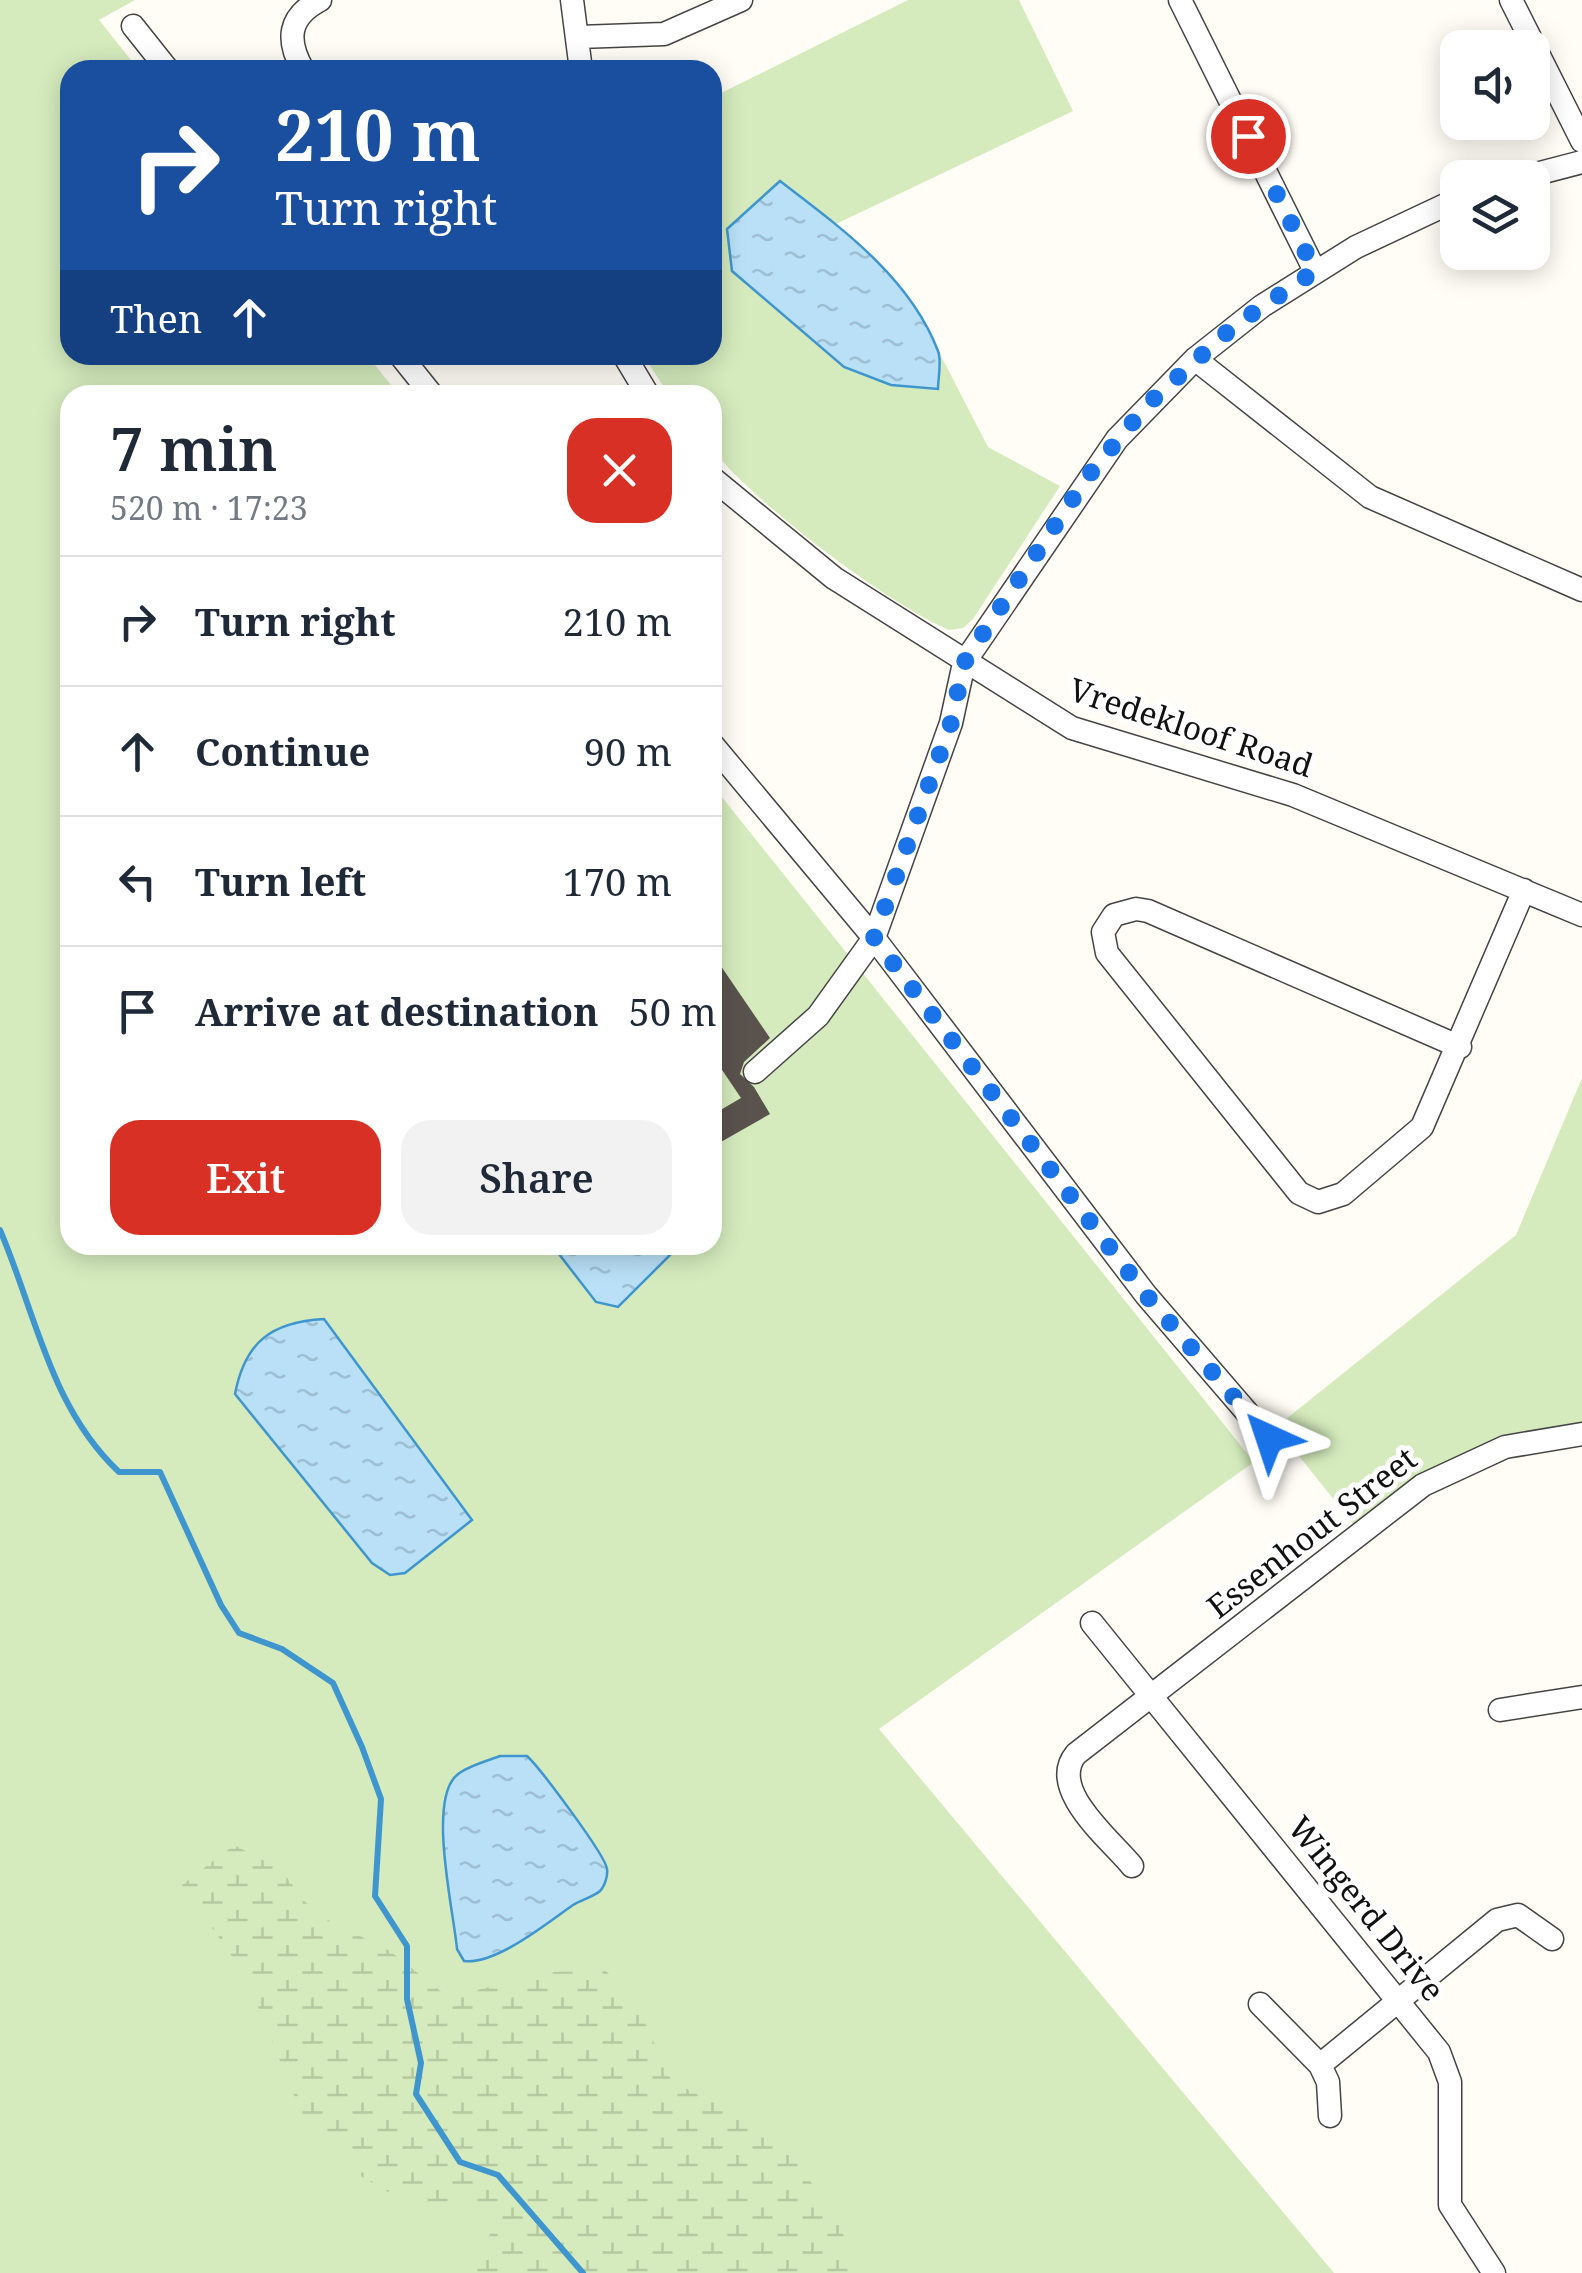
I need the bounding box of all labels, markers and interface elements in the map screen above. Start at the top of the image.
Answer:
map controls [1440,30,1550,270]
button: sound [1440,30,1550,140]
text: 210 m [275,86,481,182]
pin [1206,94,1291,179]
icon: right [110,100,240,230]
icon: arrive [1221,109,1276,164]
button: layers [1440,160,1550,270]
text: Turn right [275,177,497,238]
icon: ahead [222,290,277,345]
text: Then [110,292,202,344]
text: 7 min [110,407,278,489]
button: close [567,418,672,523]
text: 520 m · 17:23 [110,486,308,529]
icon: right [110,594,165,649]
text: Turn right [195,595,396,647]
text: 210 m [562,595,672,647]
street label: Vredekloof Road [1064,667,1319,786]
icon: ahead [110,724,165,779]
text: Continue [195,725,370,777]
text: 90 m [584,725,672,777]
icon: left [110,854,165,909]
text: Turn left [195,855,366,907]
text: 170 m [562,855,672,907]
icon: arrive [110,984,165,1039]
text: Arrive at destination [195,985,599,1037]
text: 50 m [629,985,717,1037]
button: Exit [110,1120,381,1235]
button: Share [401,1120,672,1235]
position arrow [1217,1386,1321,1490]
street label: Essenhout Street [1198,1437,1425,1627]
street label: Wingerd Drive [1279,1807,1455,2009]

